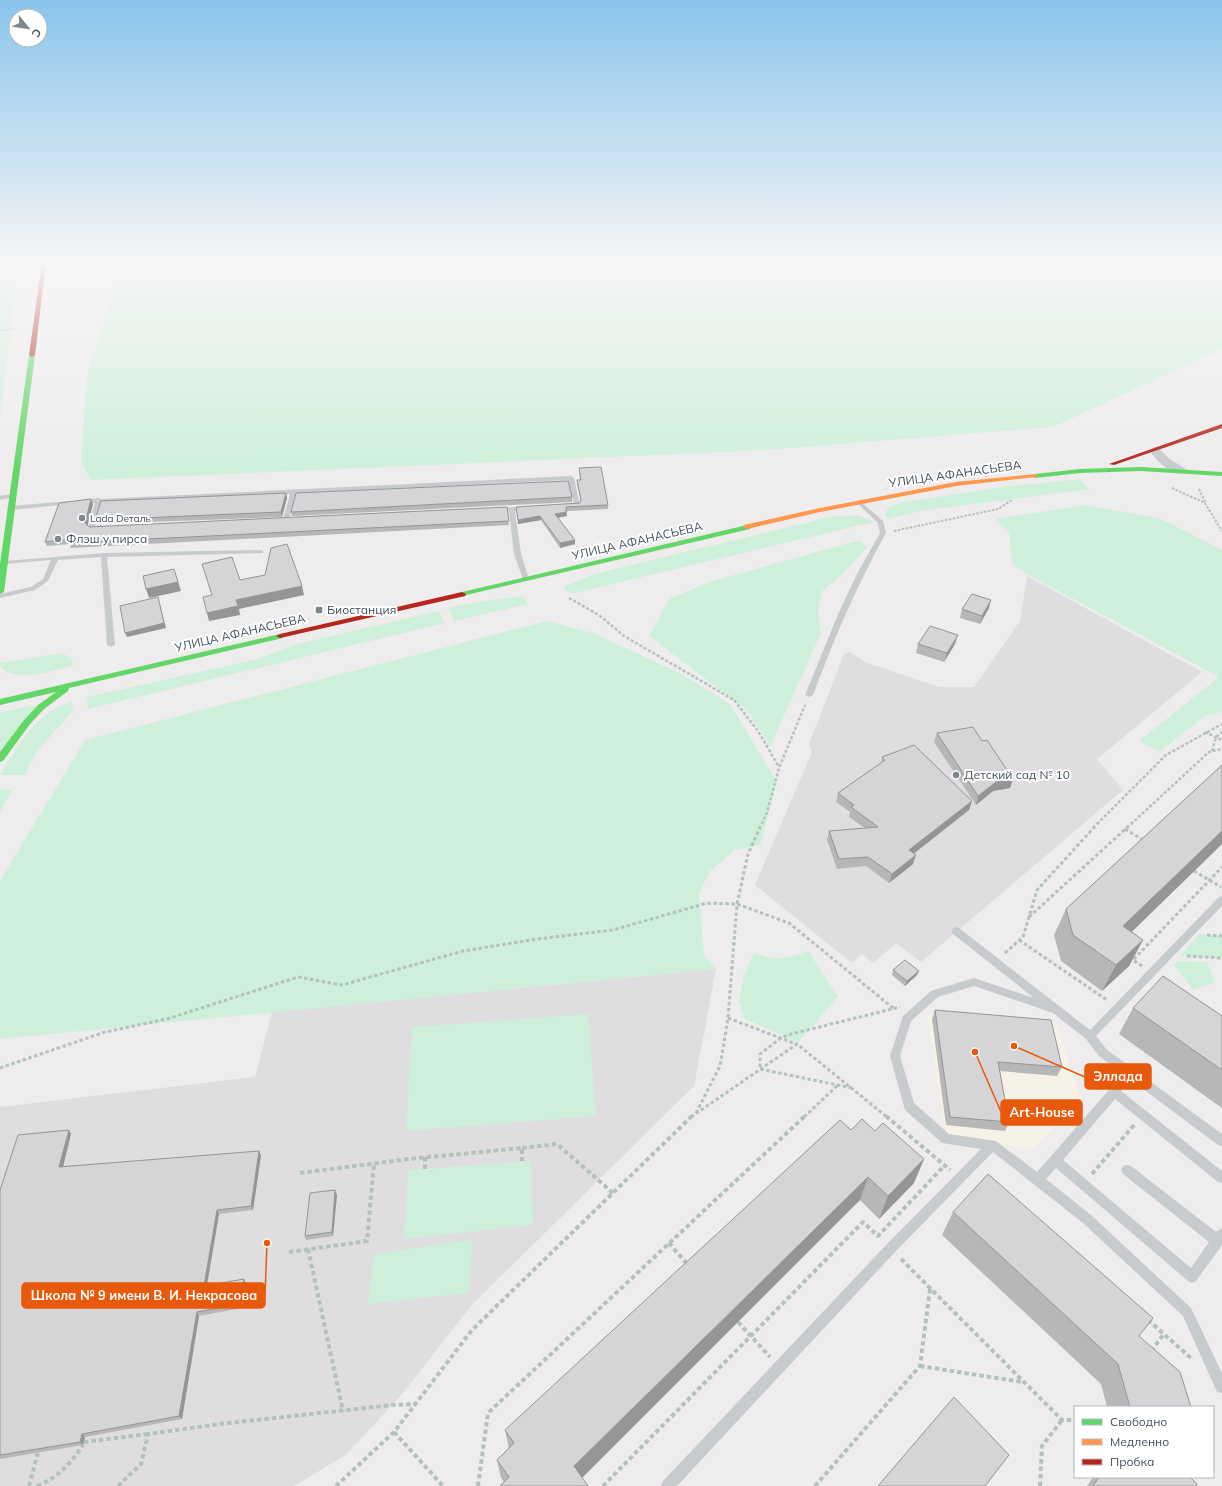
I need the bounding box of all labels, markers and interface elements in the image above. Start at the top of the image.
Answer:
north arrow [8,8,48,48]
text: С [28,26,45,40]
street label: УЛИЦА АФАНАСЬЕВА [887,457,1022,490]
place label: Lada Dеталь [90,512,152,525]
marker: Lada Dеталь [77,513,87,523]
street label: УЛИЦА АФАНАСЬЕВА [569,518,704,563]
place label: Флэш у пирса [66,531,147,546]
marker: Флэш у пирса [53,534,63,544]
place label: Биостанция [327,602,396,617]
marker: Биостанция [314,605,324,615]
street label: УЛИЦА АФАНАСЬЕВА [172,610,307,655]
place label: Детский сад № 10 [964,767,1070,782]
marker: Детский сад № 10 [951,770,961,780]
callout: Эллада [1085,1064,1151,1089]
text: Эллада [1093,1068,1143,1084]
callout: Art-House [1001,1100,1082,1125]
text: Art-House [1010,1104,1074,1120]
callout: Школа № 9 имени В. И. Некрасова [22,1283,265,1308]
text: Школа № 9 имени В. И. Некрасова [31,1287,257,1303]
legend [1074,1406,1214,1478]
text: Свободно [1110,1414,1167,1429]
text: Медленно [1110,1434,1169,1449]
text: Пробка [1110,1454,1154,1469]

